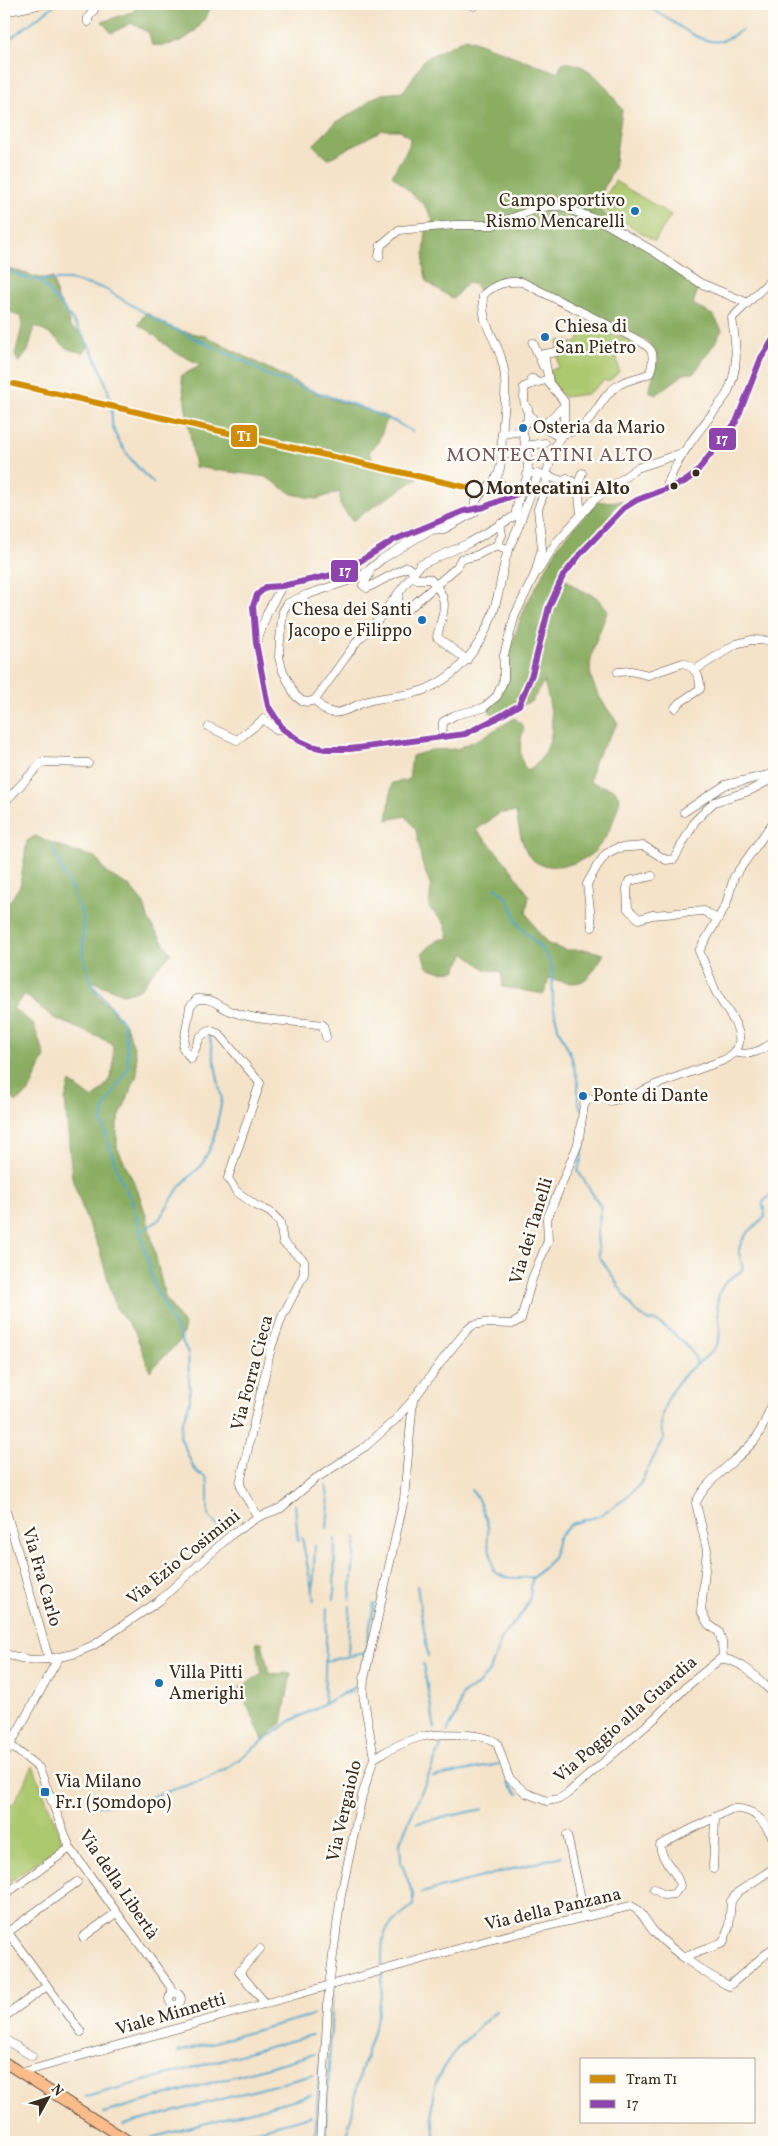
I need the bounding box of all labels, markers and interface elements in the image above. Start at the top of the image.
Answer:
place label: Campo sportivo Rismo Mencarelli [486,189,625,235]
marker: Campo sportivo Rismo Mencarelli [629,205,641,217]
place label: Chiesa di San Pietro [555,315,636,361]
marker: Chiesa di San Pietro [539,331,551,343]
place label: Osteria da Mario [533,416,665,441]
marker: Osteria da Mario [517,422,529,434]
line badge: T1 [230,424,258,448]
line badge: 17 [708,427,737,451]
text: T1 [237,428,251,447]
text: 17 [716,431,728,450]
district label: MONTECATINI ALTO [446,442,654,470]
unlabelled marker [691,468,701,478]
place label: Montecatini Alto [486,477,630,502]
marker: Montecatini Alto [465,480,483,498]
unlabelled marker [669,481,679,491]
line badge: 17 [330,559,359,583]
text: 17 [339,563,351,582]
place label: Chesa dei Santi Jacopo e Filippo [288,598,412,644]
marker: Chesa dei Santi Jacopo e Filippo [416,614,428,626]
place label: Ponte di Dante [593,1084,708,1109]
marker: Ponte di Dante [577,1090,589,1102]
street label: Via dei Tanelli [504,1175,560,1287]
street label: Via Forra Cieca [226,1312,280,1434]
street label: Via Ezio Cosimini [122,1504,246,1612]
street label: Via Fra Carlo [15,1524,67,1630]
street label: Via Poggio alla Guardia [549,1651,703,1789]
place label: Villa Pitti Amerighi [169,1661,244,1707]
marker: Villa Pitti Amerighi [153,1677,165,1689]
street label: Via Vergaiolo [321,1758,369,1864]
place label: Via Milano Fr.1 (50mdopo) [55,1770,171,1816]
marker: Via Milano Fr.1 (50mdopo) [39,1786,51,1798]
street label: Via della Libertà [72,1825,164,1945]
street label: Via della Panzana [482,1882,624,1938]
street label: Viale Minnetti [113,1987,229,2043]
legend [580,2058,756,2124]
text: Tram T1 [626,2070,677,2091]
north arrow [22,2074,72,2124]
text: N [46,2081,67,2101]
text: 17 [626,2094,639,2115]

